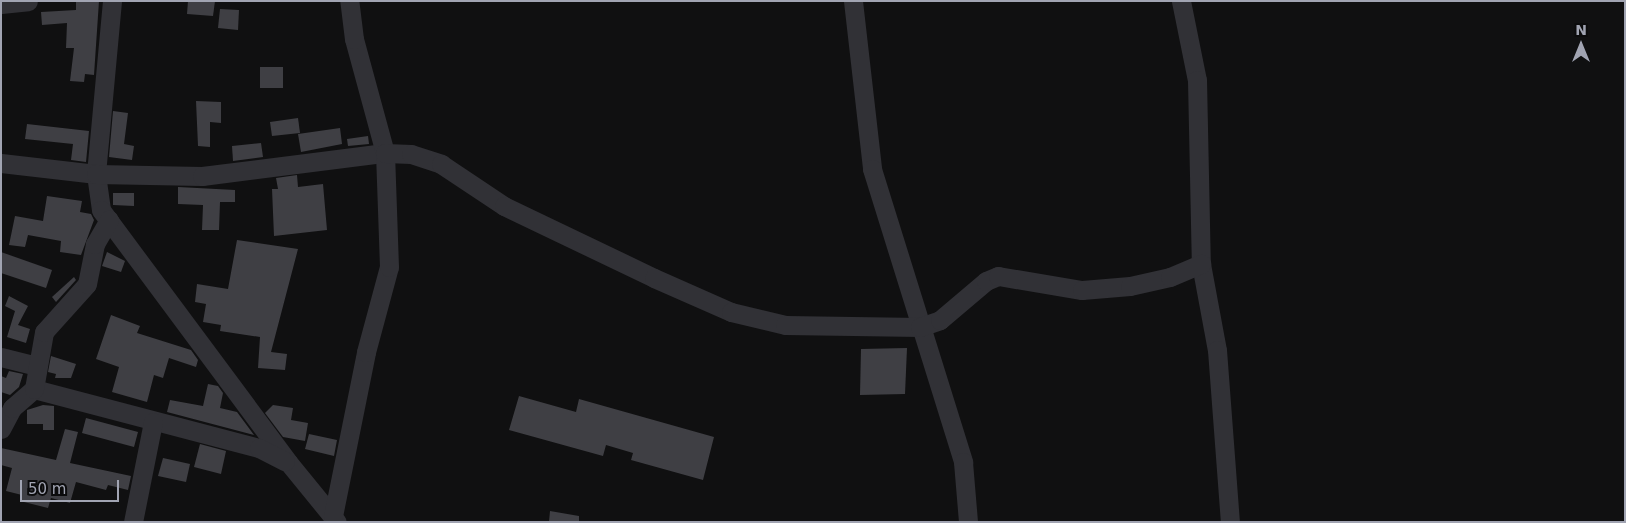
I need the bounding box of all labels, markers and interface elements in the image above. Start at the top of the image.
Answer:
north arrow [1556,20,1606,70]
text: N [1575,22,1587,38]
scale bar [22,470,121,502]
text: 50 m [28,480,66,498]

